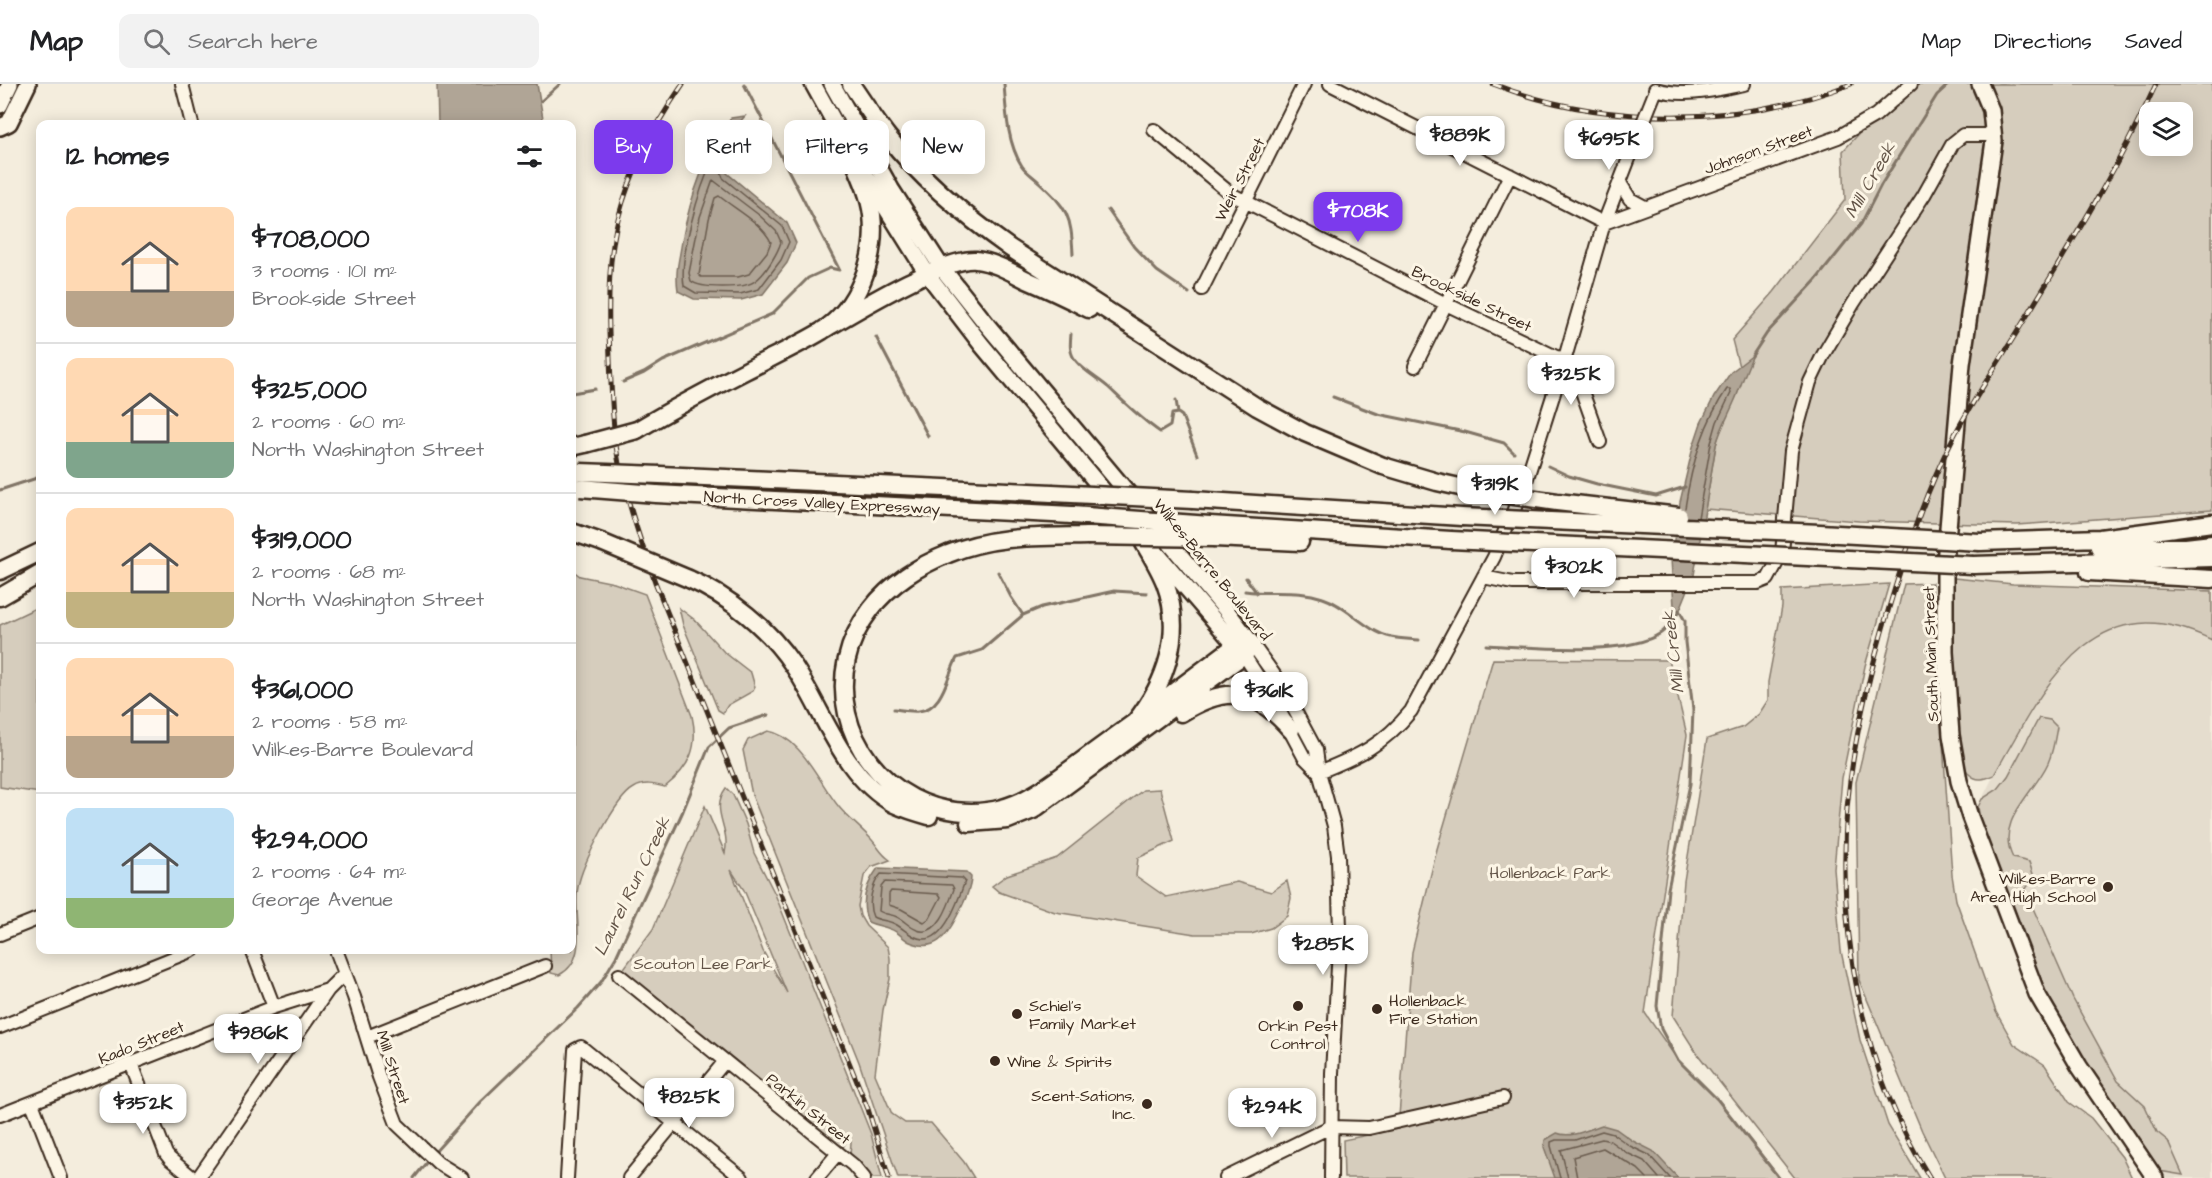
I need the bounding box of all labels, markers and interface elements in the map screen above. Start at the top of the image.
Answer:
search box [119,14,539,68]
text: Map [30,22,83,61]
icon: search [140,25,173,58]
text: Search here [188,26,318,57]
text: Map [1921,27,1961,56]
text: Directions [1994,27,2092,56]
text: Saved [2125,27,2182,56]
map controls [2139,102,2193,156]
button: layers [2139,102,2193,156]
pin: $889K [1418,116,1502,167]
chip: Buy [594,120,673,174]
chip: Rent [685,120,772,174]
chip: Filters [784,120,889,174]
chip: New [901,120,985,174]
pin: $695K [1567,120,1651,171]
street label: Johnson Street [1701,120,1816,180]
text: $889K [1430,121,1490,149]
text: $695K [1578,125,1640,153]
street label: Weir Street [1209,134,1271,225]
water label: Mill Creek [1839,137,1903,223]
text: 12 homes [66,138,169,174]
icon: filters [513,140,546,173]
pin: $708K [1316,192,1400,243]
text: $708K [1327,197,1389,225]
text: $708,000 [252,221,370,257]
icon: home [114,231,186,303]
text: 3 rooms · 101 m² [252,257,397,285]
street label: Brookside Street [1408,260,1536,338]
text: Brookside Street [252,285,416,313]
pin: $325K [1529,355,1613,406]
text: $325K [1541,360,1601,388]
text: $325,000 [252,372,367,408]
icon: home [114,382,186,454]
text: 2 rooms · 60 m² [252,408,406,436]
text: North Washington Street [252,436,484,464]
pin: $319K [1453,465,1537,516]
text: $319K [1471,470,1519,498]
street label: North Cross Valley Expressway [703,486,941,521]
street label: Wilkes-Barre Boulevard [1148,494,1276,645]
text: $319,000 [252,522,352,558]
icon: home [114,532,186,604]
pin: $302K [1532,548,1616,599]
text: $302K [1545,553,1603,581]
text: 2 rooms · 68 m² [252,558,406,586]
street label: South Main Street [1918,585,1944,722]
text: North Washington Street [252,586,484,614]
water label: Mill Creek [1656,608,1691,695]
text: $361,000 [252,672,353,708]
pin: $361K [1227,672,1311,723]
text: $361K [1245,677,1293,705]
icon: home [114,682,186,754]
text: 2 rooms · 58 m² [252,708,408,736]
text: Wilkes-Barre Boulevard [252,736,473,764]
water label: Laurel Run Creek [588,812,677,960]
text: $294,000 [252,822,368,858]
icon: home [114,832,186,904]
text: 2 rooms · 64 m² [252,858,407,886]
park label: Hollenback Park [1490,862,1611,884]
place label: Wilkes-Barre Area High School [1970,868,2096,909]
marker: Wilkes-Barre Area High School [2101,880,2115,894]
text: George Avenue [252,886,393,914]
pin: $285K [1281,925,1365,976]
text: $285K [1292,930,1354,958]
park label: Scouton Lee Park [633,953,773,975]
place label: Hollenback Fire Station [1389,990,1477,1030]
place label: Schiel's Family Market [1029,995,1136,1036]
marker: Orkin Pest Control [1291,999,1305,1013]
marker: Hollenback Fire Station [1370,1002,1384,1016]
marker: Schiel's Family Market [1010,1007,1024,1021]
pin: $986K [216,1014,300,1065]
place label: Orkin Pest Control [1258,1015,1338,1055]
street label: Kado Street [95,1016,188,1070]
text: $986K [228,1019,288,1047]
street label: Mill Street [371,1028,415,1108]
place label: Wine & Spirits [1007,1051,1112,1073]
marker: Wine & Spirits [988,1054,1002,1068]
street label: Parkin Street [761,1068,856,1150]
pin: $825K [647,1078,731,1129]
text: $825K [658,1083,720,1111]
pin: $352K [101,1084,185,1135]
place label: Scent-Sations, Inc. [1031,1085,1135,1125]
pin: $294K [1230,1088,1314,1139]
text: $352K [113,1089,173,1117]
text: $294K [1242,1093,1302,1121]
marker: Scent-Sations, Inc. [1140,1097,1154,1111]

